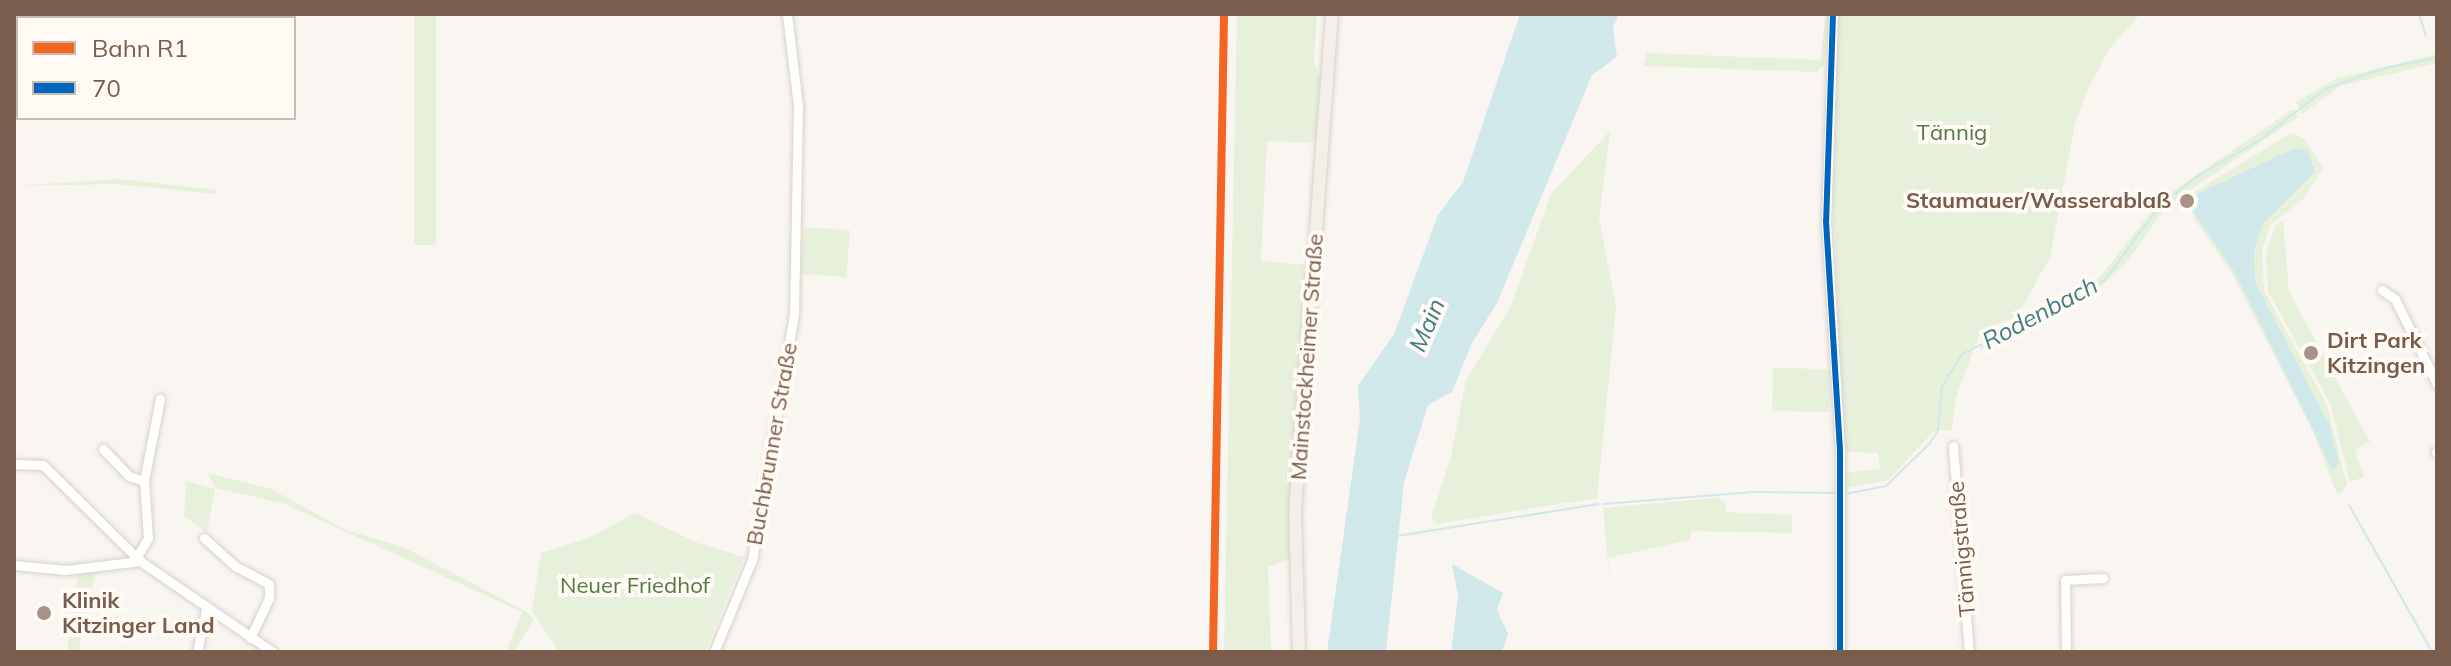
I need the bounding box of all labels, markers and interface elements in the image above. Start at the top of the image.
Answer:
legend [16,16,296,120]
text: Bahn R1 [92,33,188,63]
text: 70 [92,73,121,103]
park label: Tännig [1917,120,1987,146]
place label: Staumauer/Wasserablaß [1906,188,2171,214]
marker: Staumauer/Wasserablaß [2178,192,2196,210]
street label: Mainstockheimer Straße [1285,233,1329,481]
water label: Rodenbach [1977,271,2103,355]
water label: Main [1403,294,1451,356]
place label: Dirt Park Kitzingen [2327,327,2425,378]
street label: Buchbrunner Straße [741,341,803,547]
marker: Dirt Park Kitzingen [2302,344,2320,362]
street label: Tännigstraße [1943,480,1981,618]
park label: Neuer Friedhof [560,573,710,599]
place label: Klinik Kitzinger Land [62,587,215,638]
marker: Klinik Kitzinger Land [33,602,55,624]

